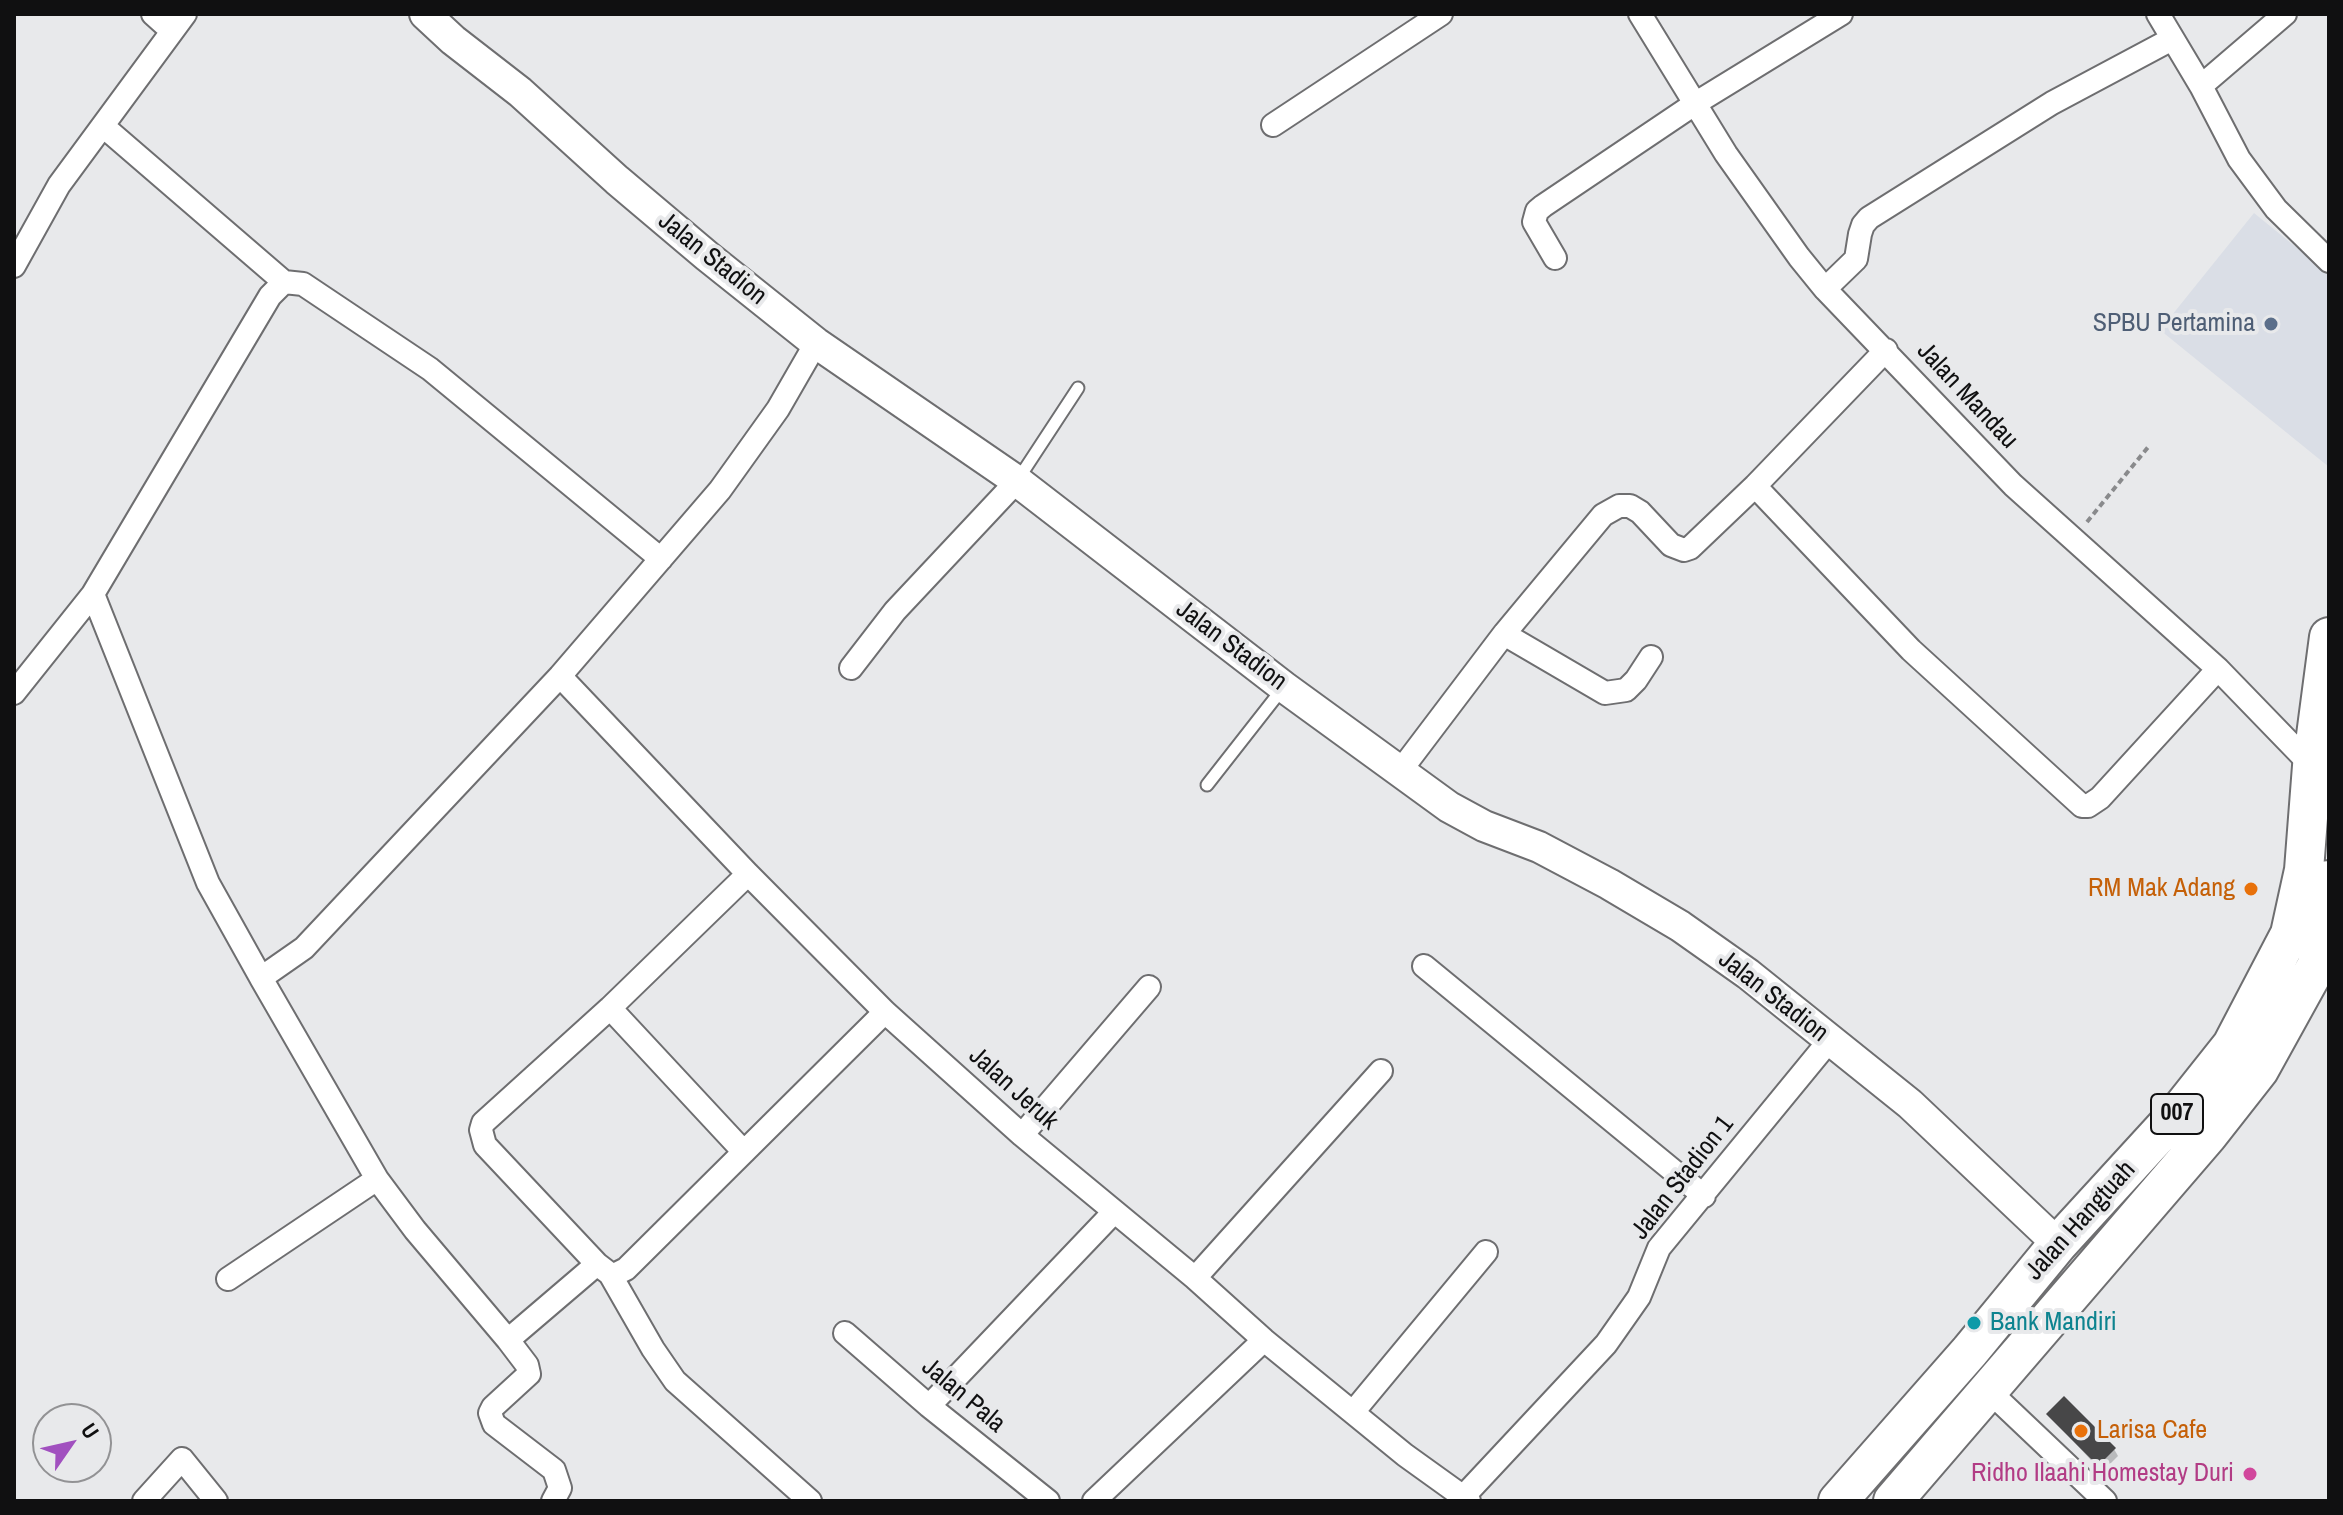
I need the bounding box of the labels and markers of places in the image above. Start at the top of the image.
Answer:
place label: SPBU Pertamina [2093,308,2255,340]
marker: SPBU Pertamina [2262,315,2280,333]
place label: RM Mak Adang [2088,873,2235,905]
marker: RM Mak Adang [2242,880,2260,898]
place label: Bank Mandiri [1990,1307,2117,1339]
marker: Bank Mandiri [1965,1314,1983,1332]
place label: Larisa Cafe [2097,1415,2207,1447]
marker: Larisa Cafe [2072,1422,2090,1440]
place label: Ridho Ilaahi Homestay Duri [1971,1458,2234,1490]
marker: Ridho Ilaahi Homestay Duri [2241,1465,2259,1483]

